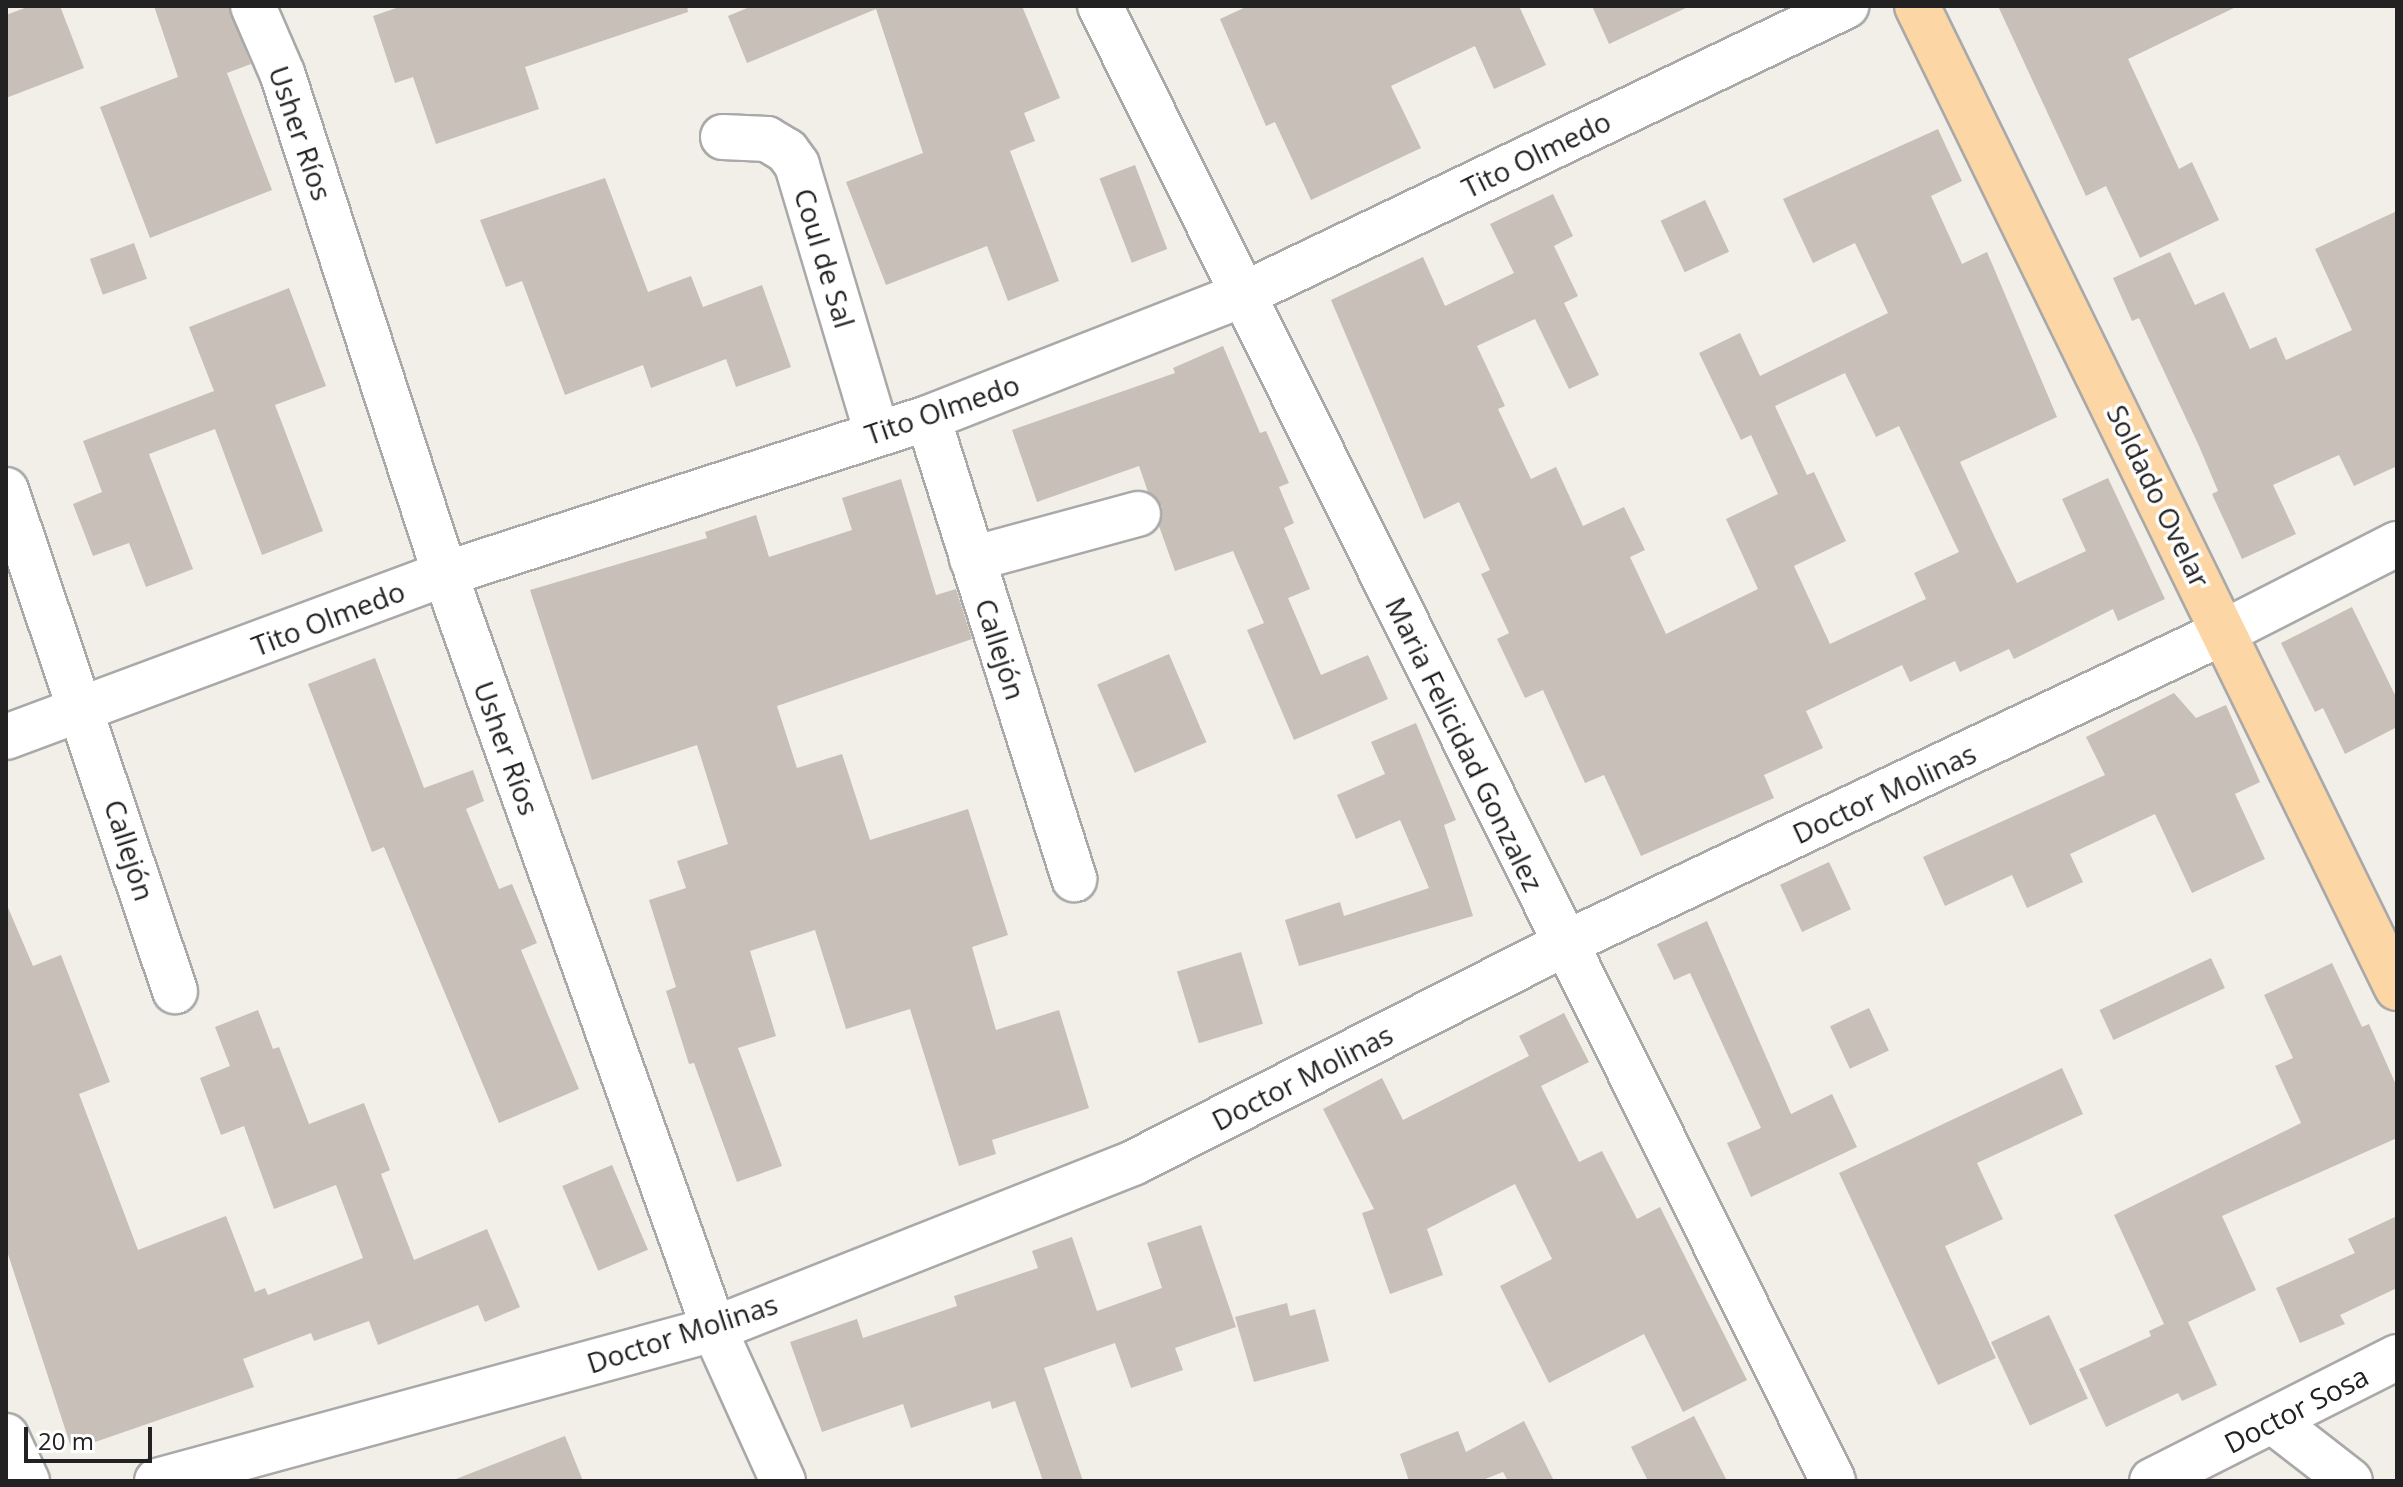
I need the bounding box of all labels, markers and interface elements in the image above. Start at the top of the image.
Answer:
street label: Usher Ríos [262,61,340,205]
street label: Tito Olmedo [1456,104,1616,204]
street label: Coul de Sal [788,184,862,332]
street label: Tito Olmedo [860,367,1024,451]
street label: Soldado Ovelar [2100,399,2218,593]
street label: Tito Olmedo [247,573,409,663]
street label: Maria Felicidad Gonzalez [1379,592,1551,896]
street label: Callejón [969,594,1033,704]
street label: Usher Ríos [467,677,547,819]
street label: Doctor Molinas [1787,736,1981,850]
street label: Callejón [98,795,162,905]
street label: Doctor Molinas [1206,1017,1398,1137]
street label: Doctor Molinas [582,1286,782,1380]
street label: Doctor Sosa [2218,1358,2374,1460]
scale bar [28,1411,156,1461]
text: 20 m [38,1424,94,1457]

